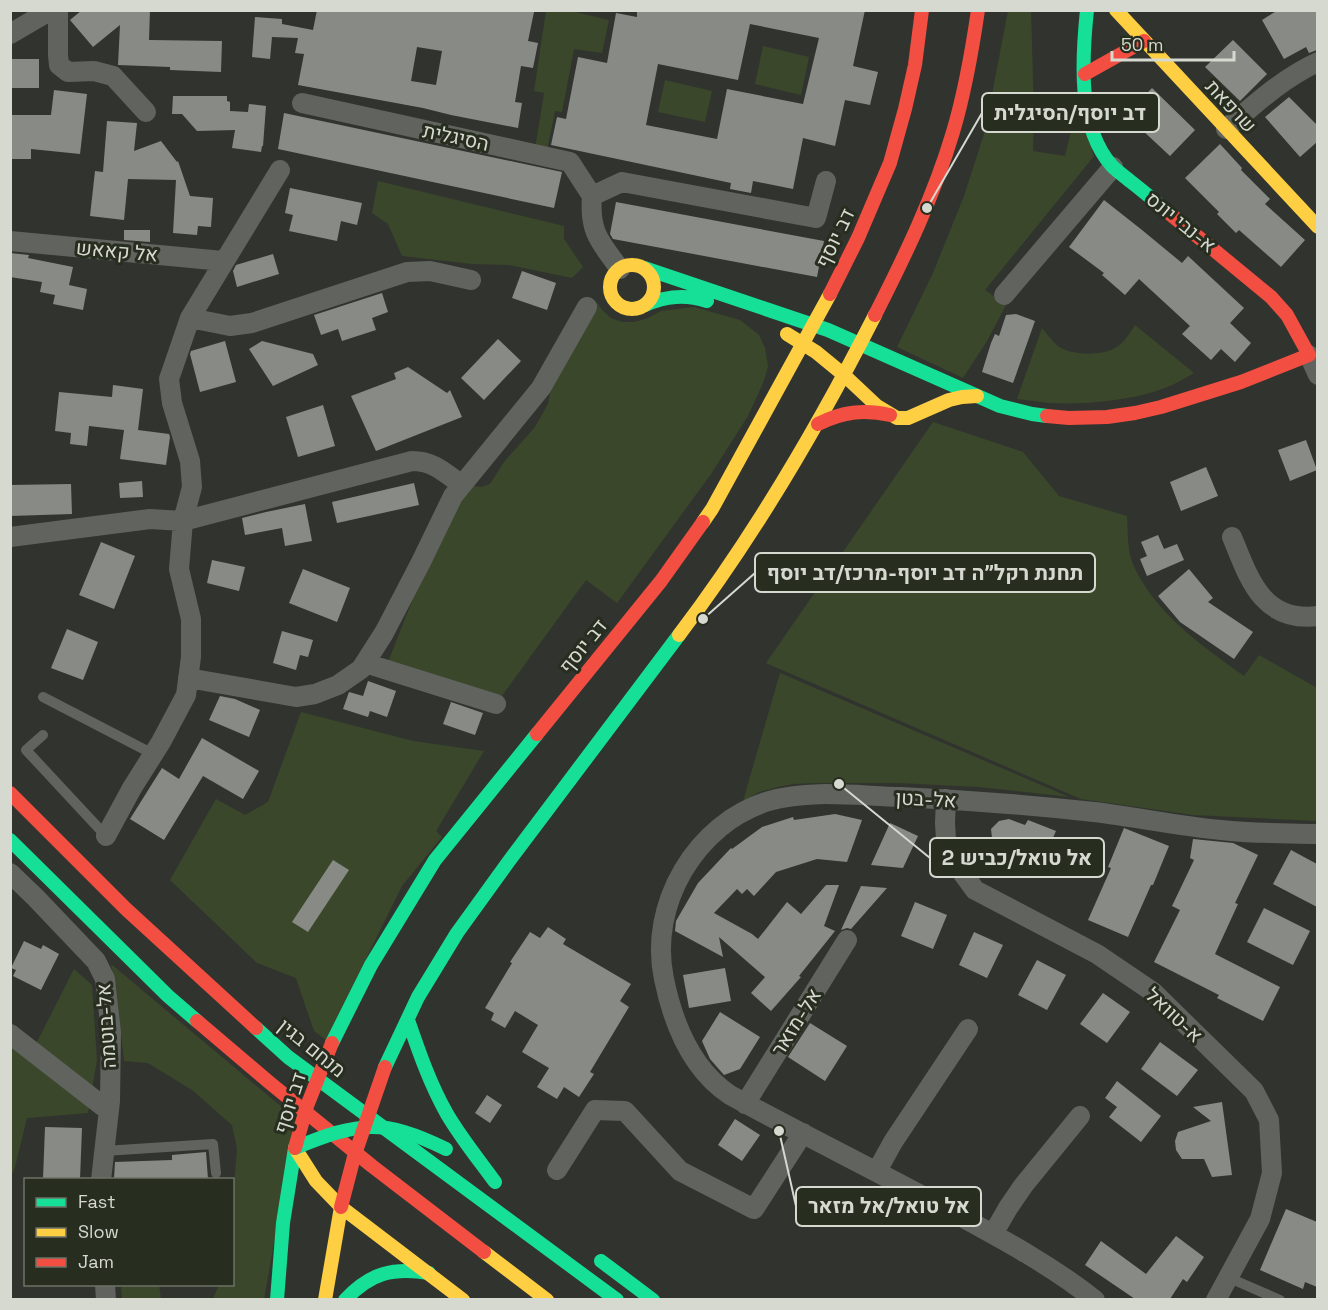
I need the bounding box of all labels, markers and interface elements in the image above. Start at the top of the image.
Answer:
scale bar [1112,24,1234,62]
text: 50 m [1121,33,1163,56]
street label: שרפאת [1200,74,1262,138]
callout: דב יוסף/הסיגלית [982,93,1159,132]
text: דב יוסף/הסיגלית [994,99,1146,126]
street label: הסיגלית [420,117,492,157]
street label: א-נבי יונס [1141,186,1221,258]
street label: דב יוסף [810,204,860,272]
street label: אל קאאש [75,234,159,268]
callout: תחנת רקל״ה דב יוסף-מרכז/דב יוסף [755,553,1095,592]
text: תחנת רקל״ה דב יוסף-מרכז/דב יוסף [767,559,1083,586]
street label: דב יוסף [553,613,613,679]
street label: אל-בטן [895,784,957,814]
callout: אל טואל/כביש 2 [930,838,1104,877]
text: אל טואל/כביש 2 [942,844,1092,871]
street label: אל-בוטמה [90,982,122,1070]
street label: א-טוואל [1140,982,1208,1048]
street label: אל-מזאר [765,983,827,1061]
street label: מנחם בגין [273,1013,351,1083]
street label: דב יוסף [268,1069,312,1137]
legend [24,1178,234,1286]
callout: אל טואל/אל מזאר [796,1187,981,1226]
text: Fast [78,1190,115,1213]
text: אל טואל/אל מזאר [808,1192,970,1219]
text: Slow [78,1220,119,1243]
text: Jam [78,1250,114,1273]

